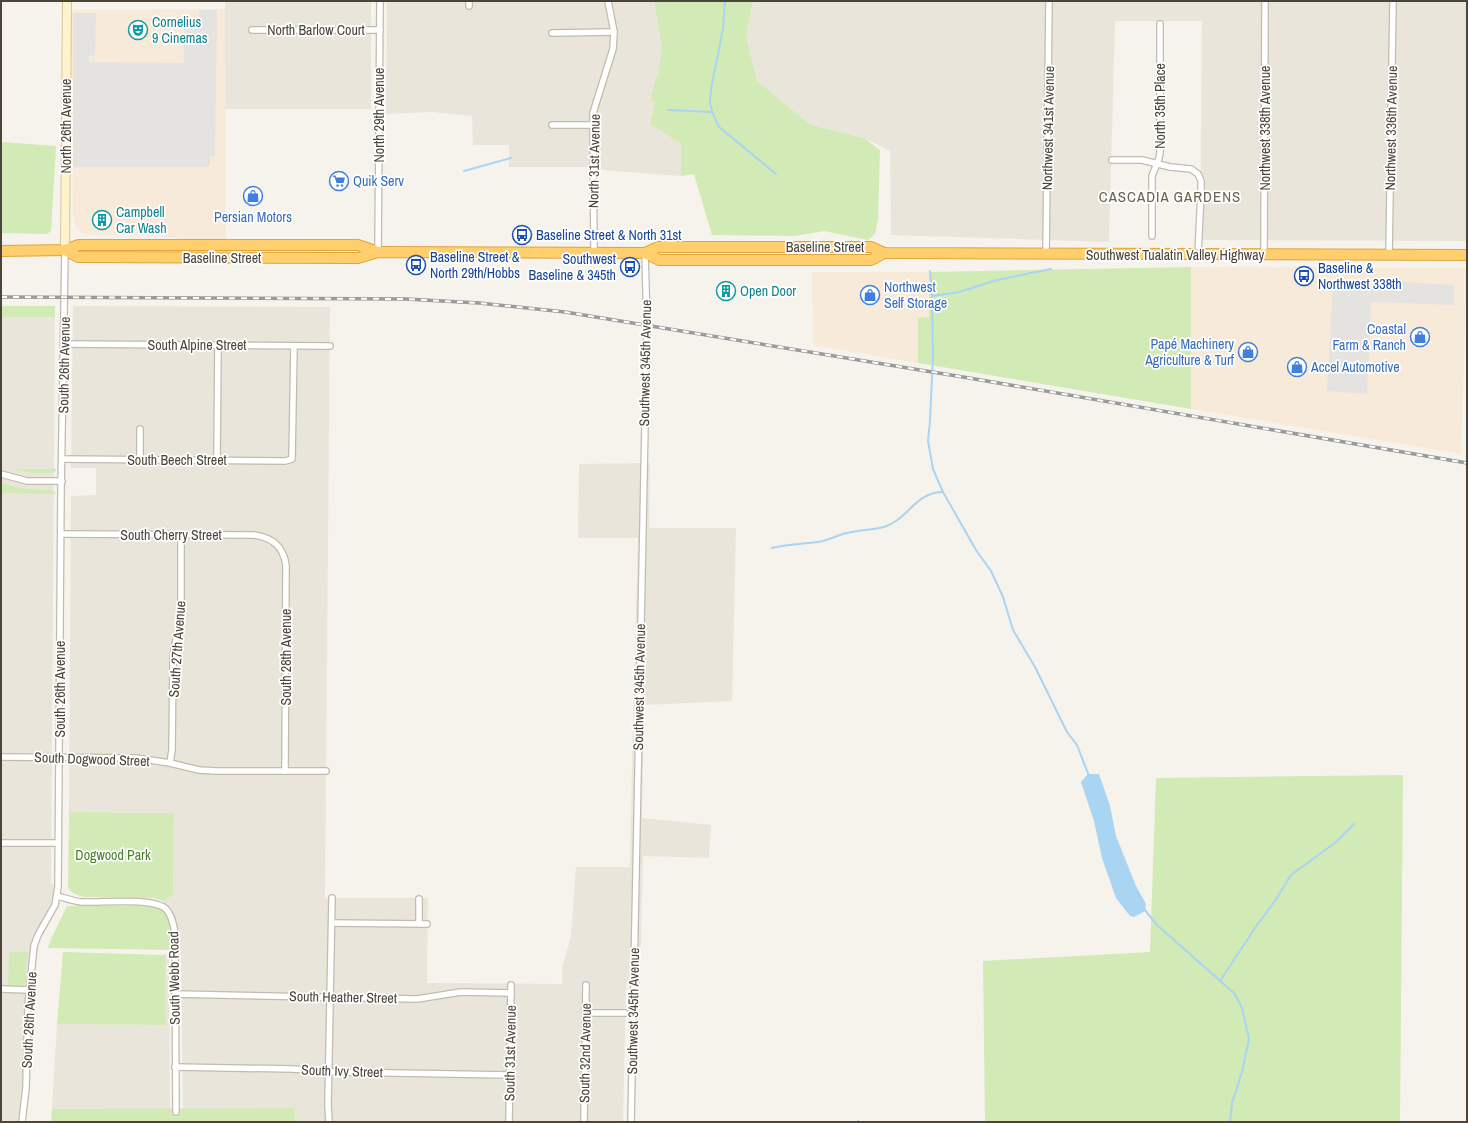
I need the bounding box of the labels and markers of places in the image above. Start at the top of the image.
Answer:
place label: Cornelius 9 Cinemas [152,13,208,47]
theatre icon: Cornelius 9 Cinemas [127,19,149,41]
supermarket icon: Quik Serv [328,170,350,192]
place label: Quik Serv [353,172,404,190]
shop icon: Persian Motors [242,185,264,207]
place label: Campbell Car Wash [116,203,167,237]
place label: Persian Motors [214,208,292,226]
building icon: Campbell Car Wash [91,209,113,231]
bus stop icon: Baseline Street & North 31st [511,224,533,246]
place label: Baseline Street & North 31st [536,226,682,244]
place label: Baseline Street & North 29th/Hobbs [430,248,520,282]
place label: Southwest Baseline & 345th [529,250,616,284]
bus stop icon: Baseline Street & North 29th/Hobbs [405,254,427,276]
bus stop icon: Southwest Baseline & 345th [619,256,641,278]
place label: Baseline & Northwest 338th [1318,259,1402,293]
bus stop icon: Baseline & Northwest 338th [1293,265,1315,287]
place label: Northwest Self Storage [884,278,947,312]
building icon: Open Door [715,280,737,302]
place label: Open Door [740,282,796,300]
shop icon: Northwest Self Storage [859,284,881,306]
place label: Coastal Farm & Ranch [1333,320,1406,354]
shop icon: Coastal Farm & Ranch [1409,326,1431,348]
place label: Papé Machinery Agriculture & Turf [1144,335,1235,369]
shop icon: Papé Machinery Agriculture & Turf [1237,341,1259,363]
shop icon: Accel Automotive [1286,356,1308,378]
place label: Accel Automotive [1310,358,1400,376]

